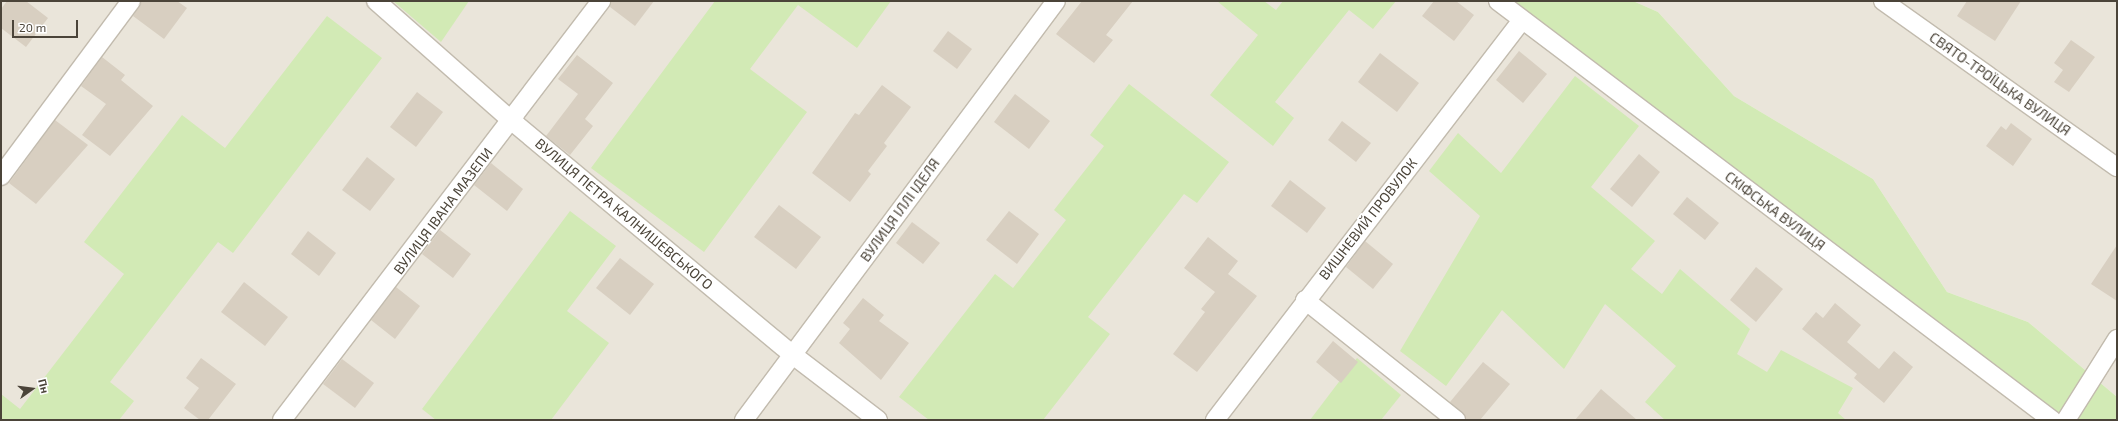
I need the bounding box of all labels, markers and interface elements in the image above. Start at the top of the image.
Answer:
scale bar [14,12,80,38]
text: 20 m [19,20,46,34]
street label: СВЯТО-ТРОЇЦЬКА ВУЛИЦЯ [1926,29,2074,139]
street label: ВУЛИЦЯ ПЕТРА КАЛНИШЕВСЬКОГО [532,135,716,293]
street label: ВУЛИЦЯ ІВАНА МАЗЕПИ [390,144,496,278]
street label: ВУЛИЦЯ ІЛЛІ ІДЕЛЯ [857,155,943,265]
street label: ВИШНЕВИЙ ПРОВУЛОК [1315,155,1421,283]
street label: СКІФСЬКА ВУЛИЦЯ [1722,168,1828,254]
north arrow [12,369,52,409]
text: Пн [36,377,52,394]

